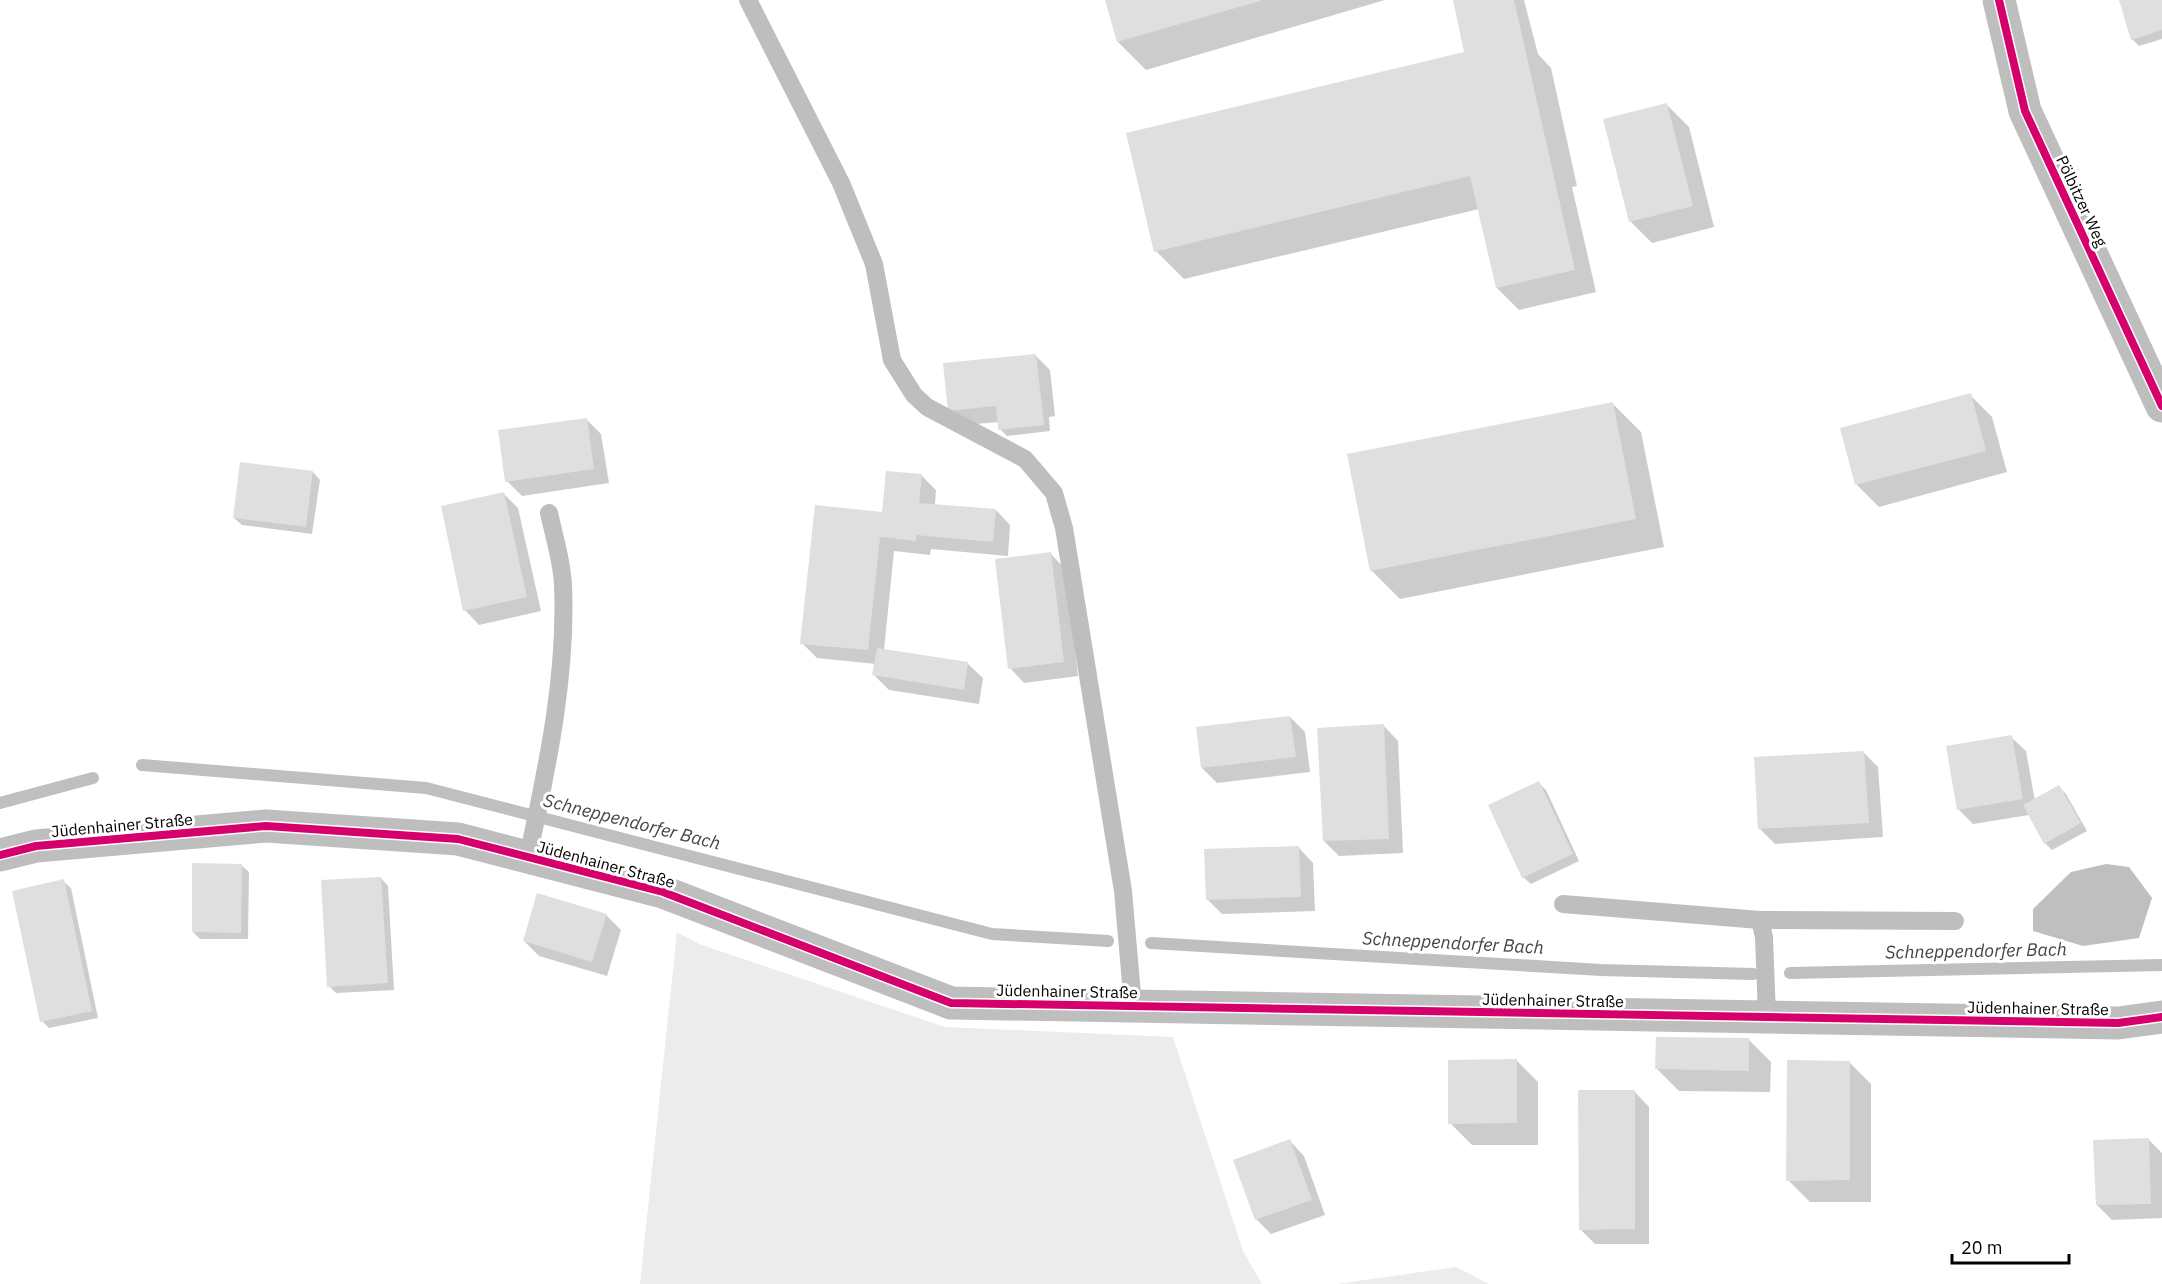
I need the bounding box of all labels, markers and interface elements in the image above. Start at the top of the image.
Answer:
street label: Pölbitzer Weg [2052,152,2112,250]
water label: Schneppendorfer Bach [541,788,723,855]
street label: Jüdenhainer Straße [50,809,194,841]
street label: Jüdenhainer Straße [535,836,677,892]
water label: Schneppendorfer Bach [1362,926,1544,959]
water label: Schneppendorfer Bach [1885,937,2067,964]
street label: Jüdenhainer Straße [996,980,1138,1002]
street label: Jüdenhainer Straße [1482,989,1624,1011]
street label: Jüdenhainer Straße [1967,997,2109,1019]
scale bar [1952,1227,2069,1265]
text: 20 m [1961,1236,2003,1259]

